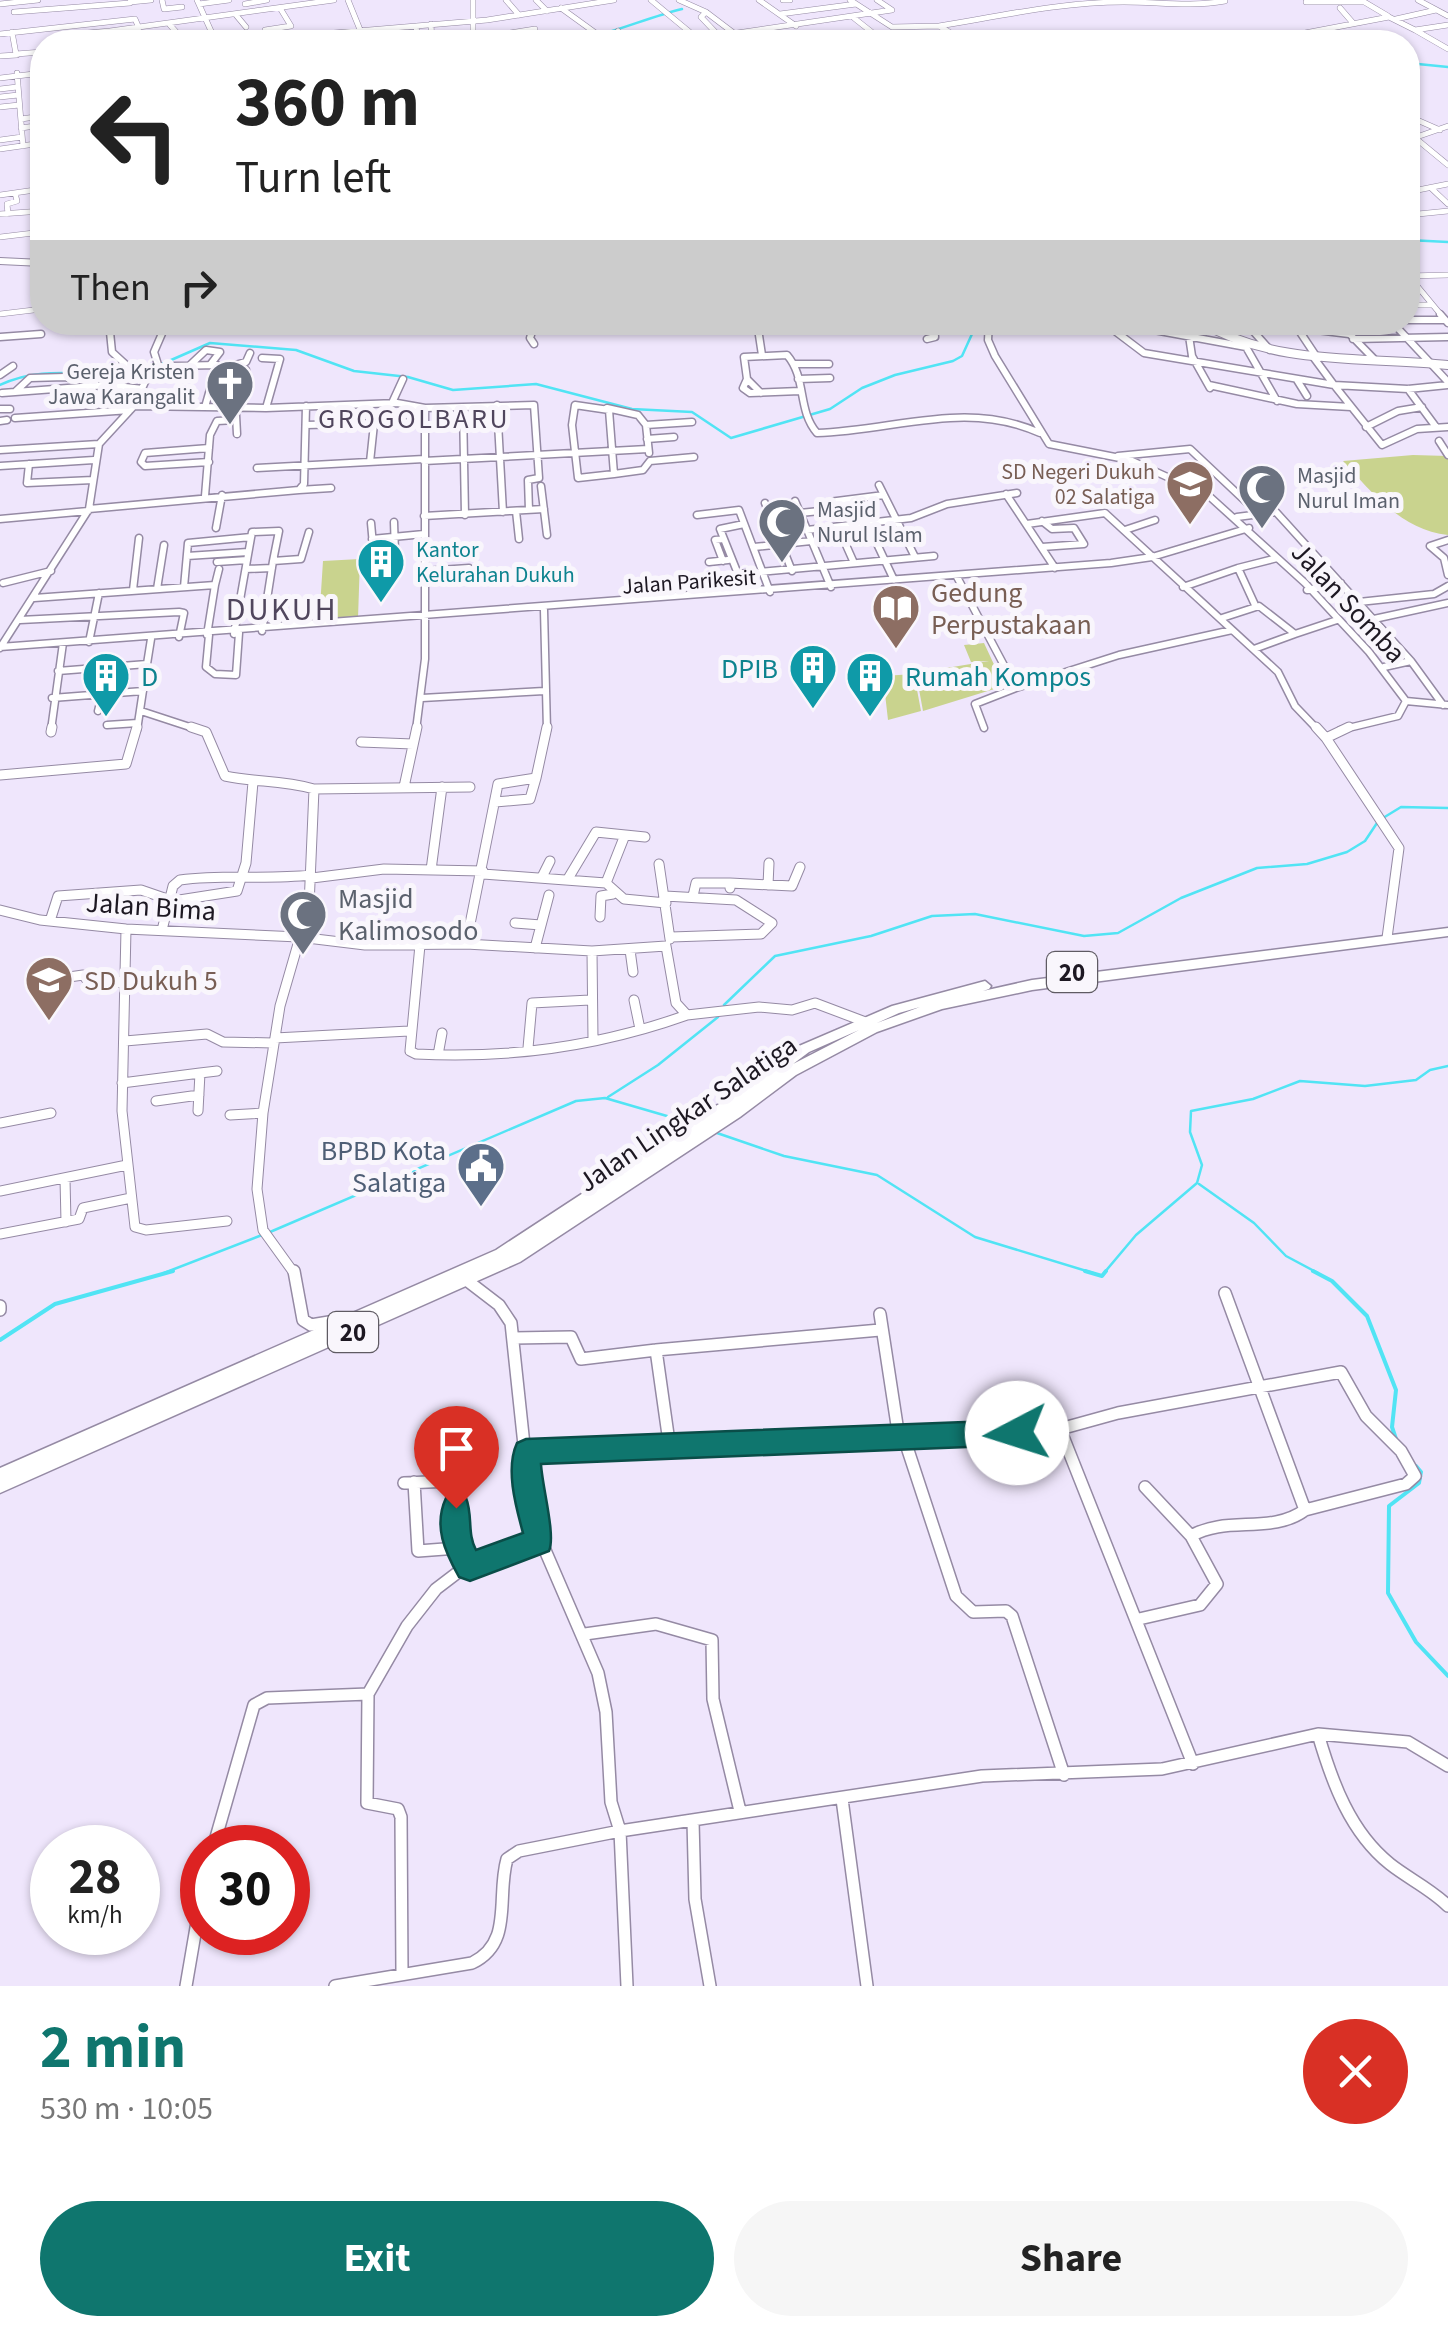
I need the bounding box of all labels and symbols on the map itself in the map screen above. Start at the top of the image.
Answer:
place label: Gereja Kristen Jawa Karangalit [48,356,196,413]
church icon: Gereja Kristen Jawa Karangalit [204,358,256,426]
district label: GROGOLBARU [318,399,510,439]
place label: SD Negeri Dukuh 02 Salatiga [1001,456,1155,513]
school or university icon: SD Negeri Dukuh 02 Salatiga [1164,458,1216,526]
place label: Masjid Nurul Iman [1297,460,1400,517]
mosque icon: Masjid Nurul Iman [1236,462,1288,530]
place label: Masjid Nurul Islam [817,494,923,551]
mosque icon: Masjid Nurul Islam [756,496,808,564]
street label: Jalan Somba [1282,533,1415,672]
place label: Kantor Kelurahan Dukuh [416,534,575,591]
building icon: Kantor Kelurahan Dukuh [355,536,407,604]
street label: Jalan Parikesit [621,561,758,603]
place label: Gedung Perpustakaan [931,573,1092,645]
library icon: Gedung Perpustakaan [870,582,922,650]
district label: DUKUH [226,587,338,633]
building icon: DPIB [787,642,839,710]
place label: DPIB [721,649,778,689]
building icon: D [80,650,132,718]
building icon: Rumah Kompos [844,650,896,718]
place label: D [141,657,158,697]
place label: Rumah Kompos [905,657,1091,697]
place label: Masjid Kalimosodo [338,879,478,951]
street label: Jalan Bima [85,882,217,931]
mosque icon: Masjid Kalimosodo [277,888,329,956]
road number: 20 [1047,952,1097,992]
school or university icon: SD Dukuh 5 [23,954,75,1022]
place label: SD Dukuh 5 [84,961,218,1001]
street label: Jalan Lingkar Salatiga [570,1025,805,1202]
place label: BPBD Kota Salatiga [321,1131,446,1203]
public building icon: BPBD Kota Salatiga [455,1140,507,1208]
road number: 20 [328,1312,378,1352]
position arrow [965,1381,1069,1485]
pin [414,1406,499,1509]
speed limit sign: 30 [180,1825,310,1955]

